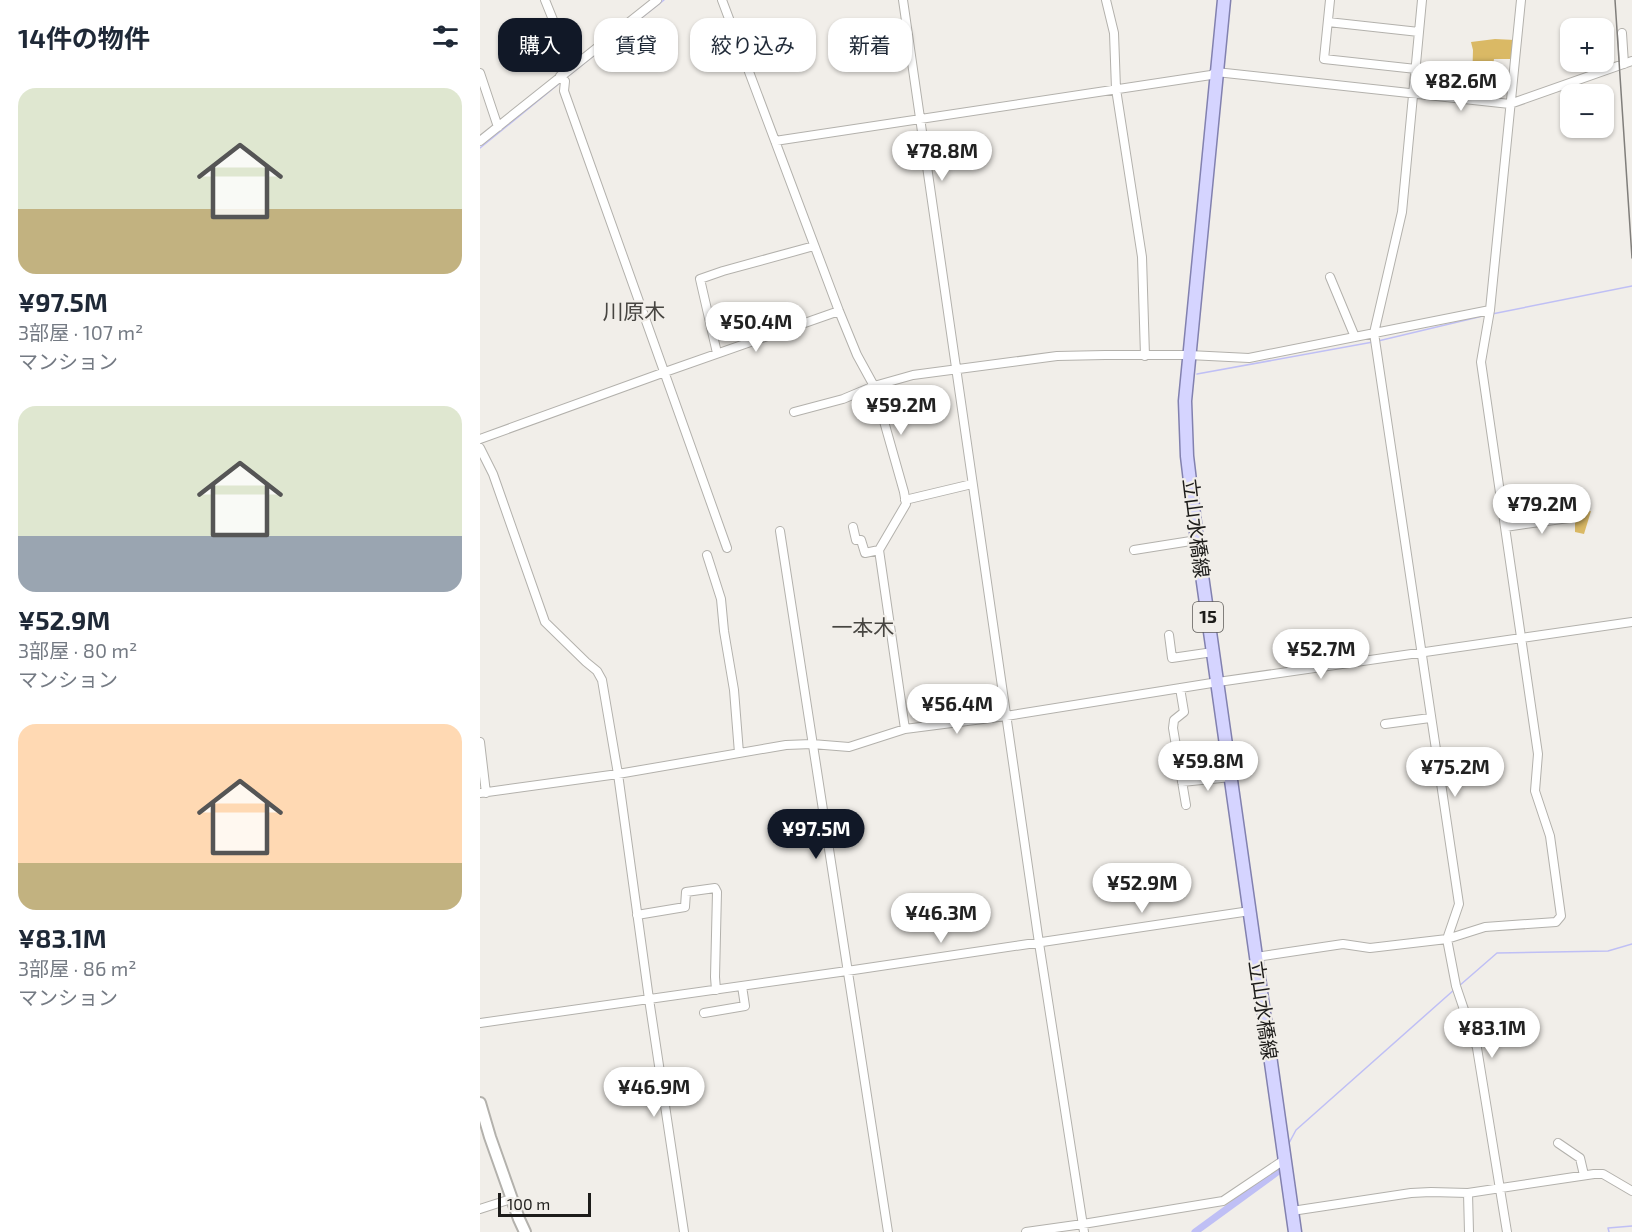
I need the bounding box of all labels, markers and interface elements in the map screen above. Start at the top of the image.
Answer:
chip: 購入 [498,18,582,72]
chip: 賃貸 [594,18,678,72]
chip: 絞り込み [690,18,816,72]
chip: 新着 [828,18,912,72]
map controls [1560,18,1614,138]
button: + [1560,18,1614,72]
icon: filters [429,20,462,53]
text: 14件の物件 [18,22,150,53]
pin: ¥82.6M [1412,61,1510,112]
text: ¥82.6M [1425,68,1497,92]
button: − [1560,84,1614,138]
icon: home [186,127,294,235]
pin: ¥78.8M [893,131,991,182]
text: ¥78.8M [906,138,978,162]
text: ¥97.5M [18,286,108,317]
district label: 川原木 [603,298,666,323]
pin: ¥50.4M [707,302,805,353]
text: ¥50.4M [720,309,792,333]
text: 3部屋 · 107 m² [18,320,143,344]
text: マンション [18,349,118,373]
pin: ¥59.2M [852,385,950,436]
text: ¥59.2M [866,392,936,416]
icon: home [186,445,294,553]
street label: 立山水橋線 [1179,477,1215,579]
pin: ¥79.2M [1493,484,1591,535]
text: ¥79.2M [1507,491,1577,515]
road number: 15 [1193,602,1223,632]
text: ¥52.9M [18,604,110,635]
district label: 一本木 [832,614,895,639]
pin: ¥52.7M [1272,629,1370,680]
text: ¥52.7M [1286,636,1356,660]
text: 3部屋 · 80 m² [18,638,137,662]
text: マンション [18,667,118,691]
pin: ¥56.4M [908,684,1006,735]
text: ¥56.4M [921,691,993,715]
pin: ¥59.8M [1159,741,1257,792]
pin: ¥75.2M [1406,747,1504,798]
text: ¥59.8M [1172,748,1244,772]
text: ¥75.2M [1420,754,1490,778]
icon: home [186,763,294,871]
pin: ¥97.5M [767,809,865,860]
text: ¥97.5M [781,816,851,840]
pin: ¥52.9M [1093,863,1191,914]
text: ¥52.9M [1107,870,1177,894]
pin: ¥46.3M [892,893,990,944]
text: ¥46.3M [905,900,977,924]
text: ¥83.1M [18,922,106,953]
text: 3部屋 · 86 m² [18,956,137,980]
street label: 立山水橋線 [1245,959,1283,1061]
text: マンション [18,985,118,1009]
pin: ¥83.1M [1443,1008,1541,1059]
text: ¥83.1M [1458,1015,1526,1039]
pin: ¥46.9M [605,1067,703,1118]
text: ¥46.9M [618,1074,690,1098]
scale bar [498,1190,591,1218]
text: 100 m [507,1194,550,1213]

